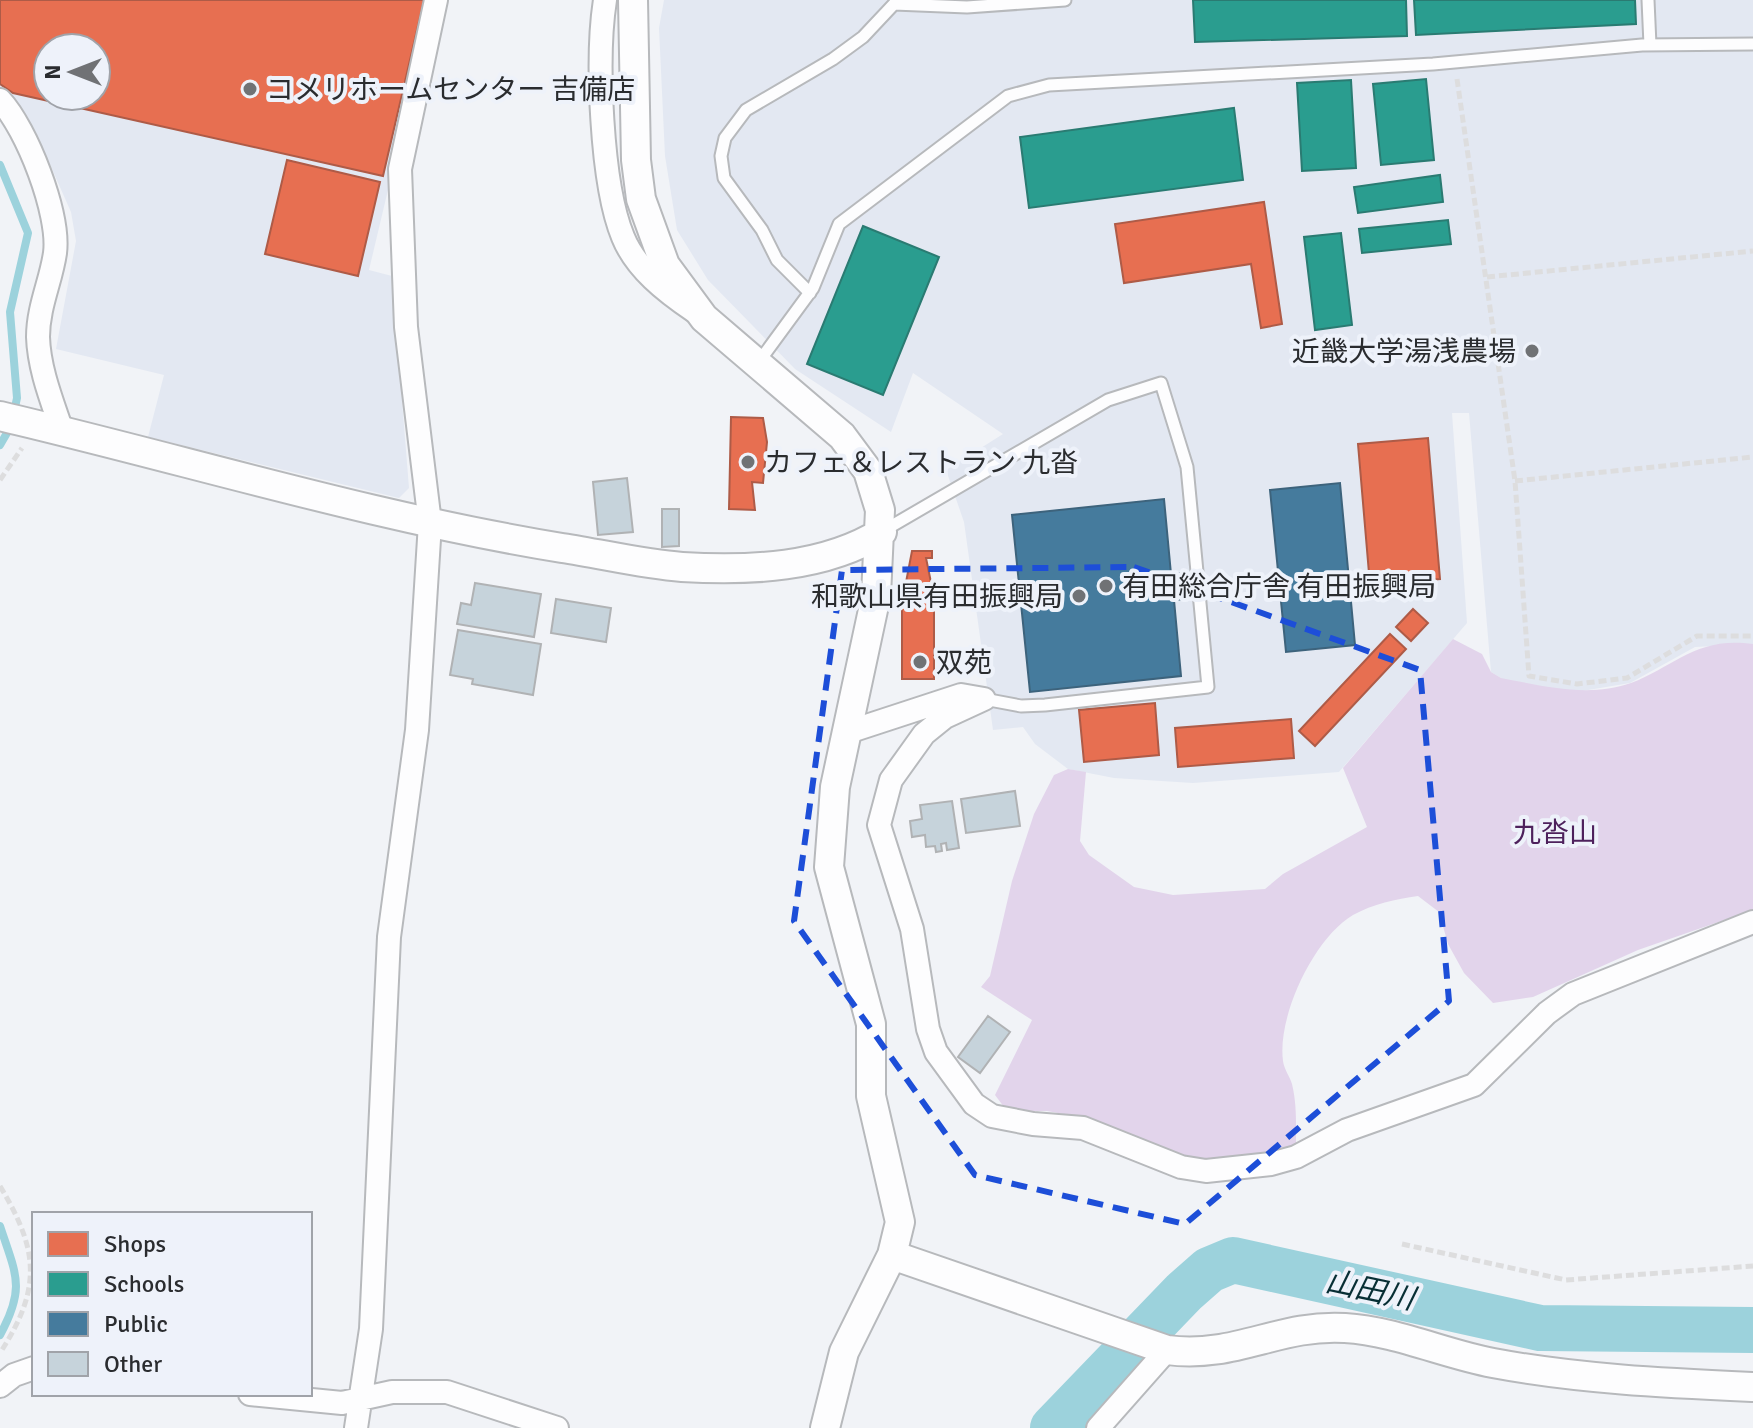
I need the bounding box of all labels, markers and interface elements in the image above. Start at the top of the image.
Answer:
north arrow [32,32,112,112]
text: N [39,64,66,80]
place label: コメリホームセンター 吉備店 [266,73,635,107]
marker: コメリホームセンター 吉備店 [241,80,259,98]
place label: 近畿大学湯浅農場 [1292,335,1516,369]
marker: 近畿大学湯浅農場 [1523,342,1541,360]
place label: カフェ＆レストラン 九沓 [764,446,1078,480]
marker: カフェ＆レストラン 九沓 [739,453,757,471]
place label: 有田総合庁舎 有田振興局 [1122,570,1436,604]
marker: 有田総合庁舎 有田振興局 [1097,577,1115,595]
place label: 和歌山県有田振興局 [811,580,1063,614]
marker: 和歌山県有田振興局 [1070,587,1088,605]
place label: 双苑 [936,646,992,680]
marker: 双苑 [911,653,929,671]
park label: 九沓山 [1513,816,1597,850]
legend [32,1212,312,1396]
text: Shops [104,1229,166,1259]
water label: 山田川 [1322,1263,1421,1319]
text: Schools [104,1269,184,1299]
text: Public [104,1309,168,1339]
text: Other [104,1349,162,1379]

